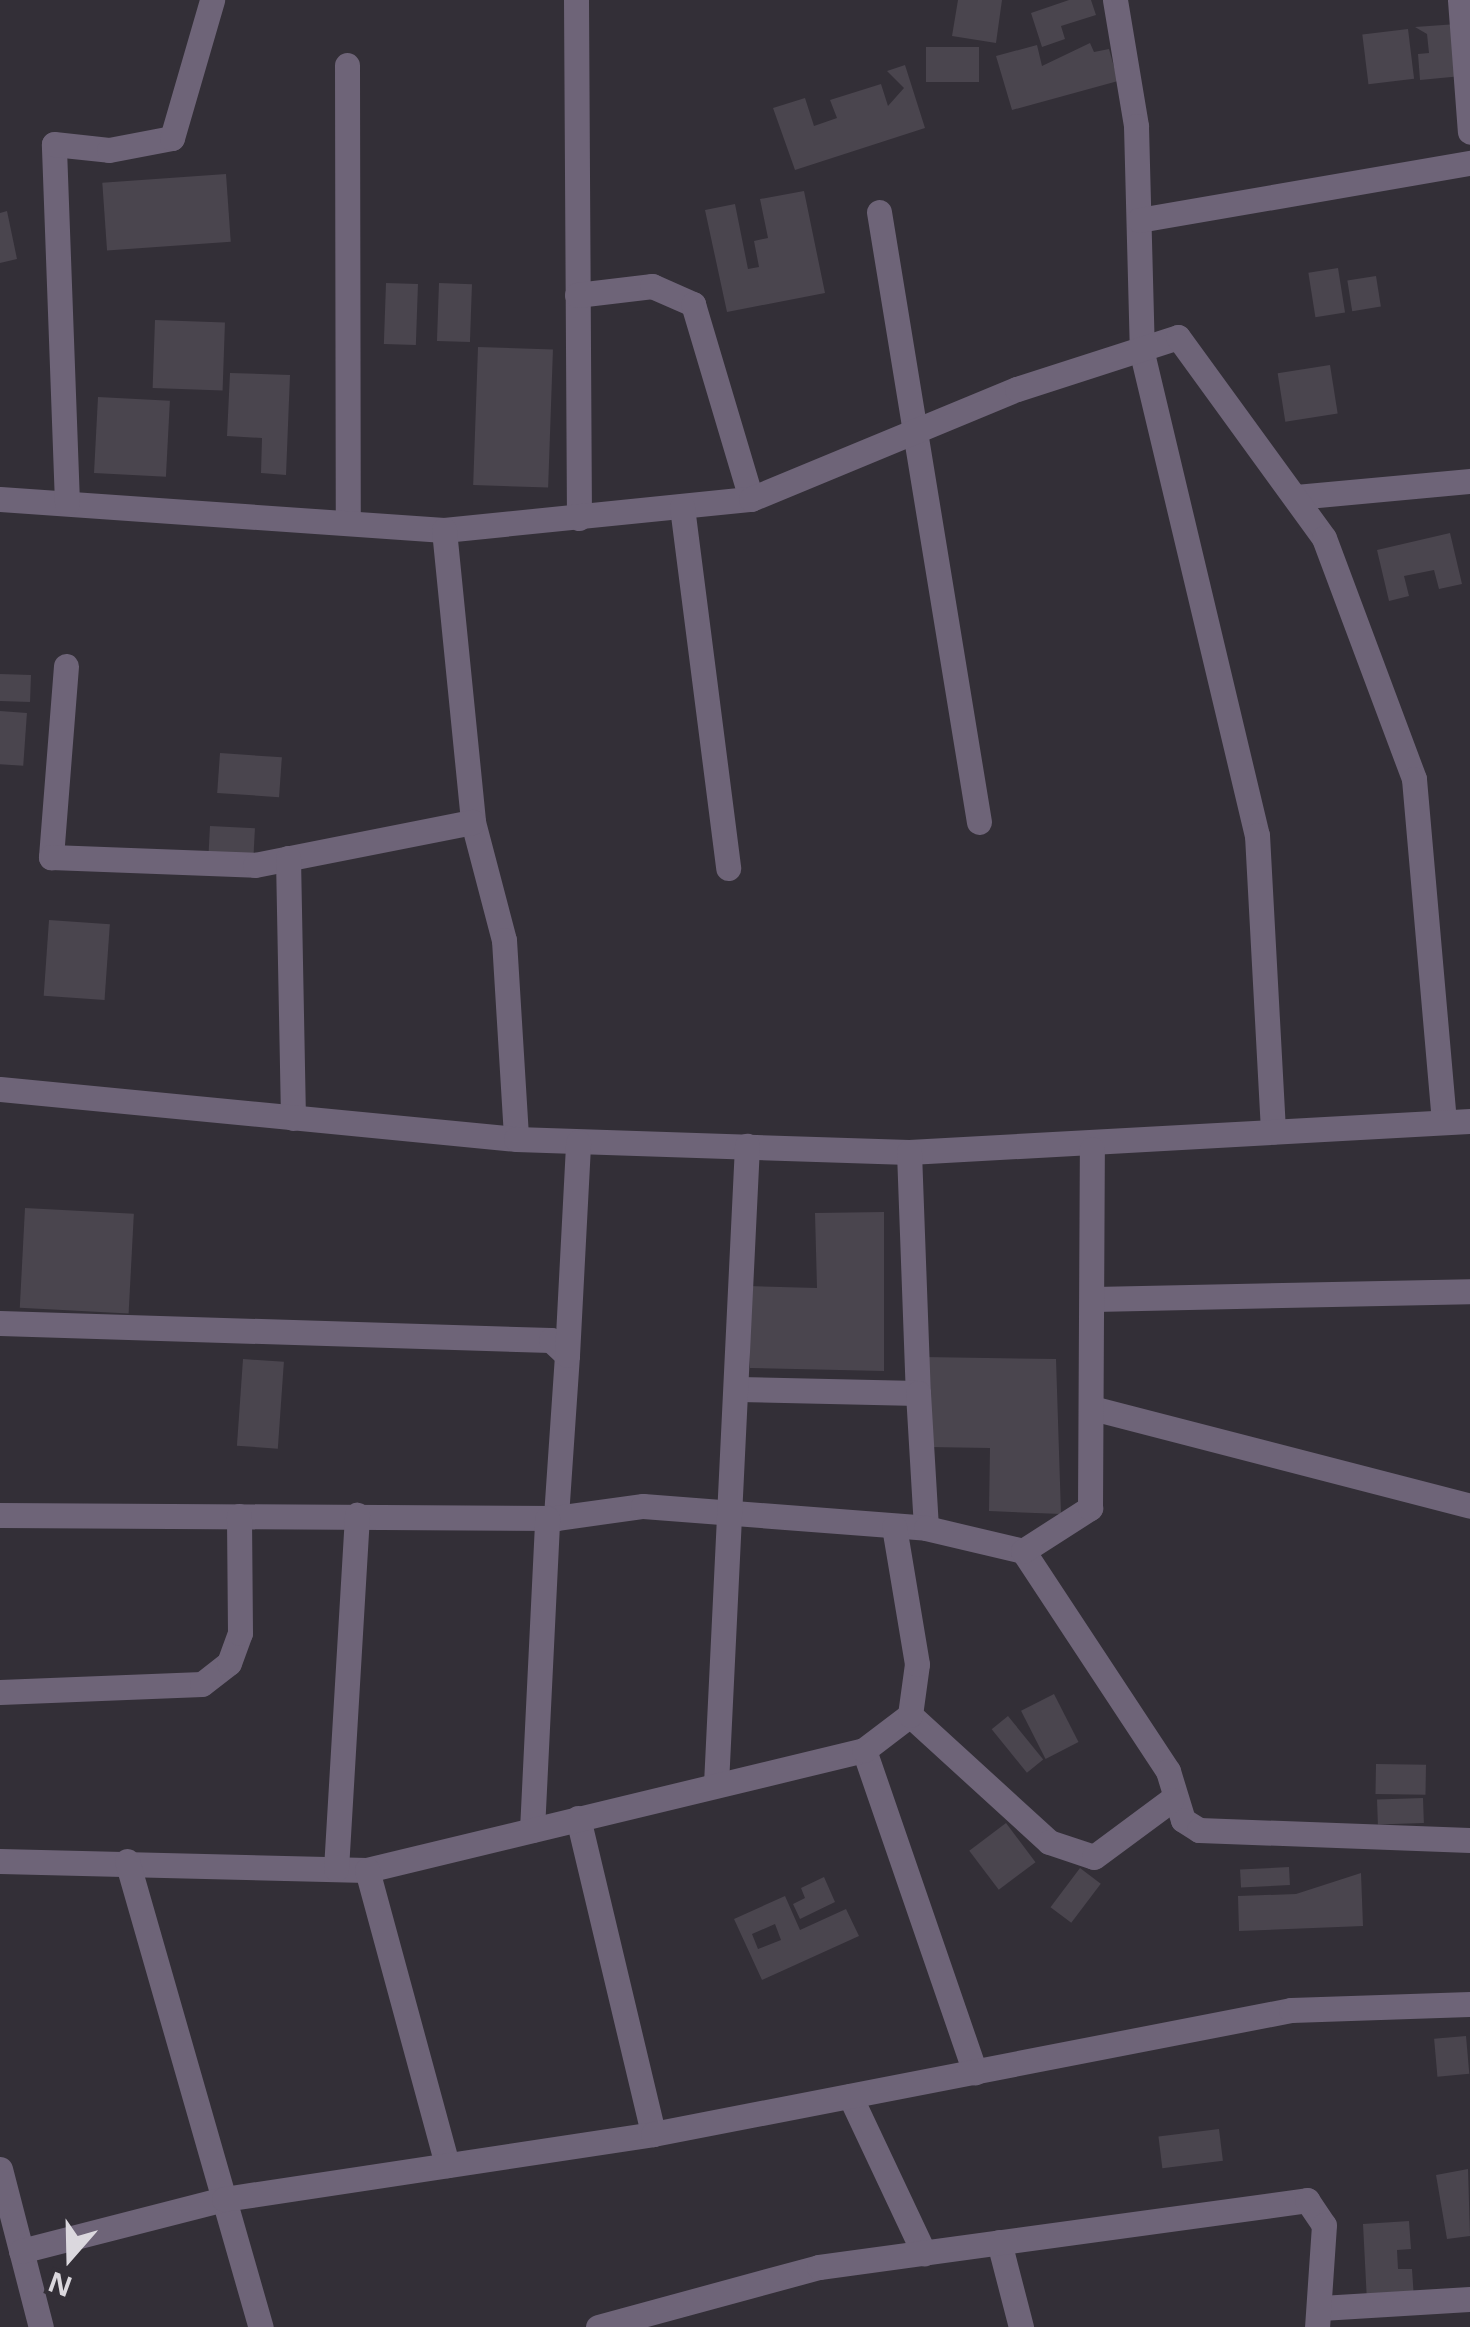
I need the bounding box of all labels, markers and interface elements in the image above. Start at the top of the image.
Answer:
north arrow [20,2207,120,2307]
text: N [43,2263,77,2307]

